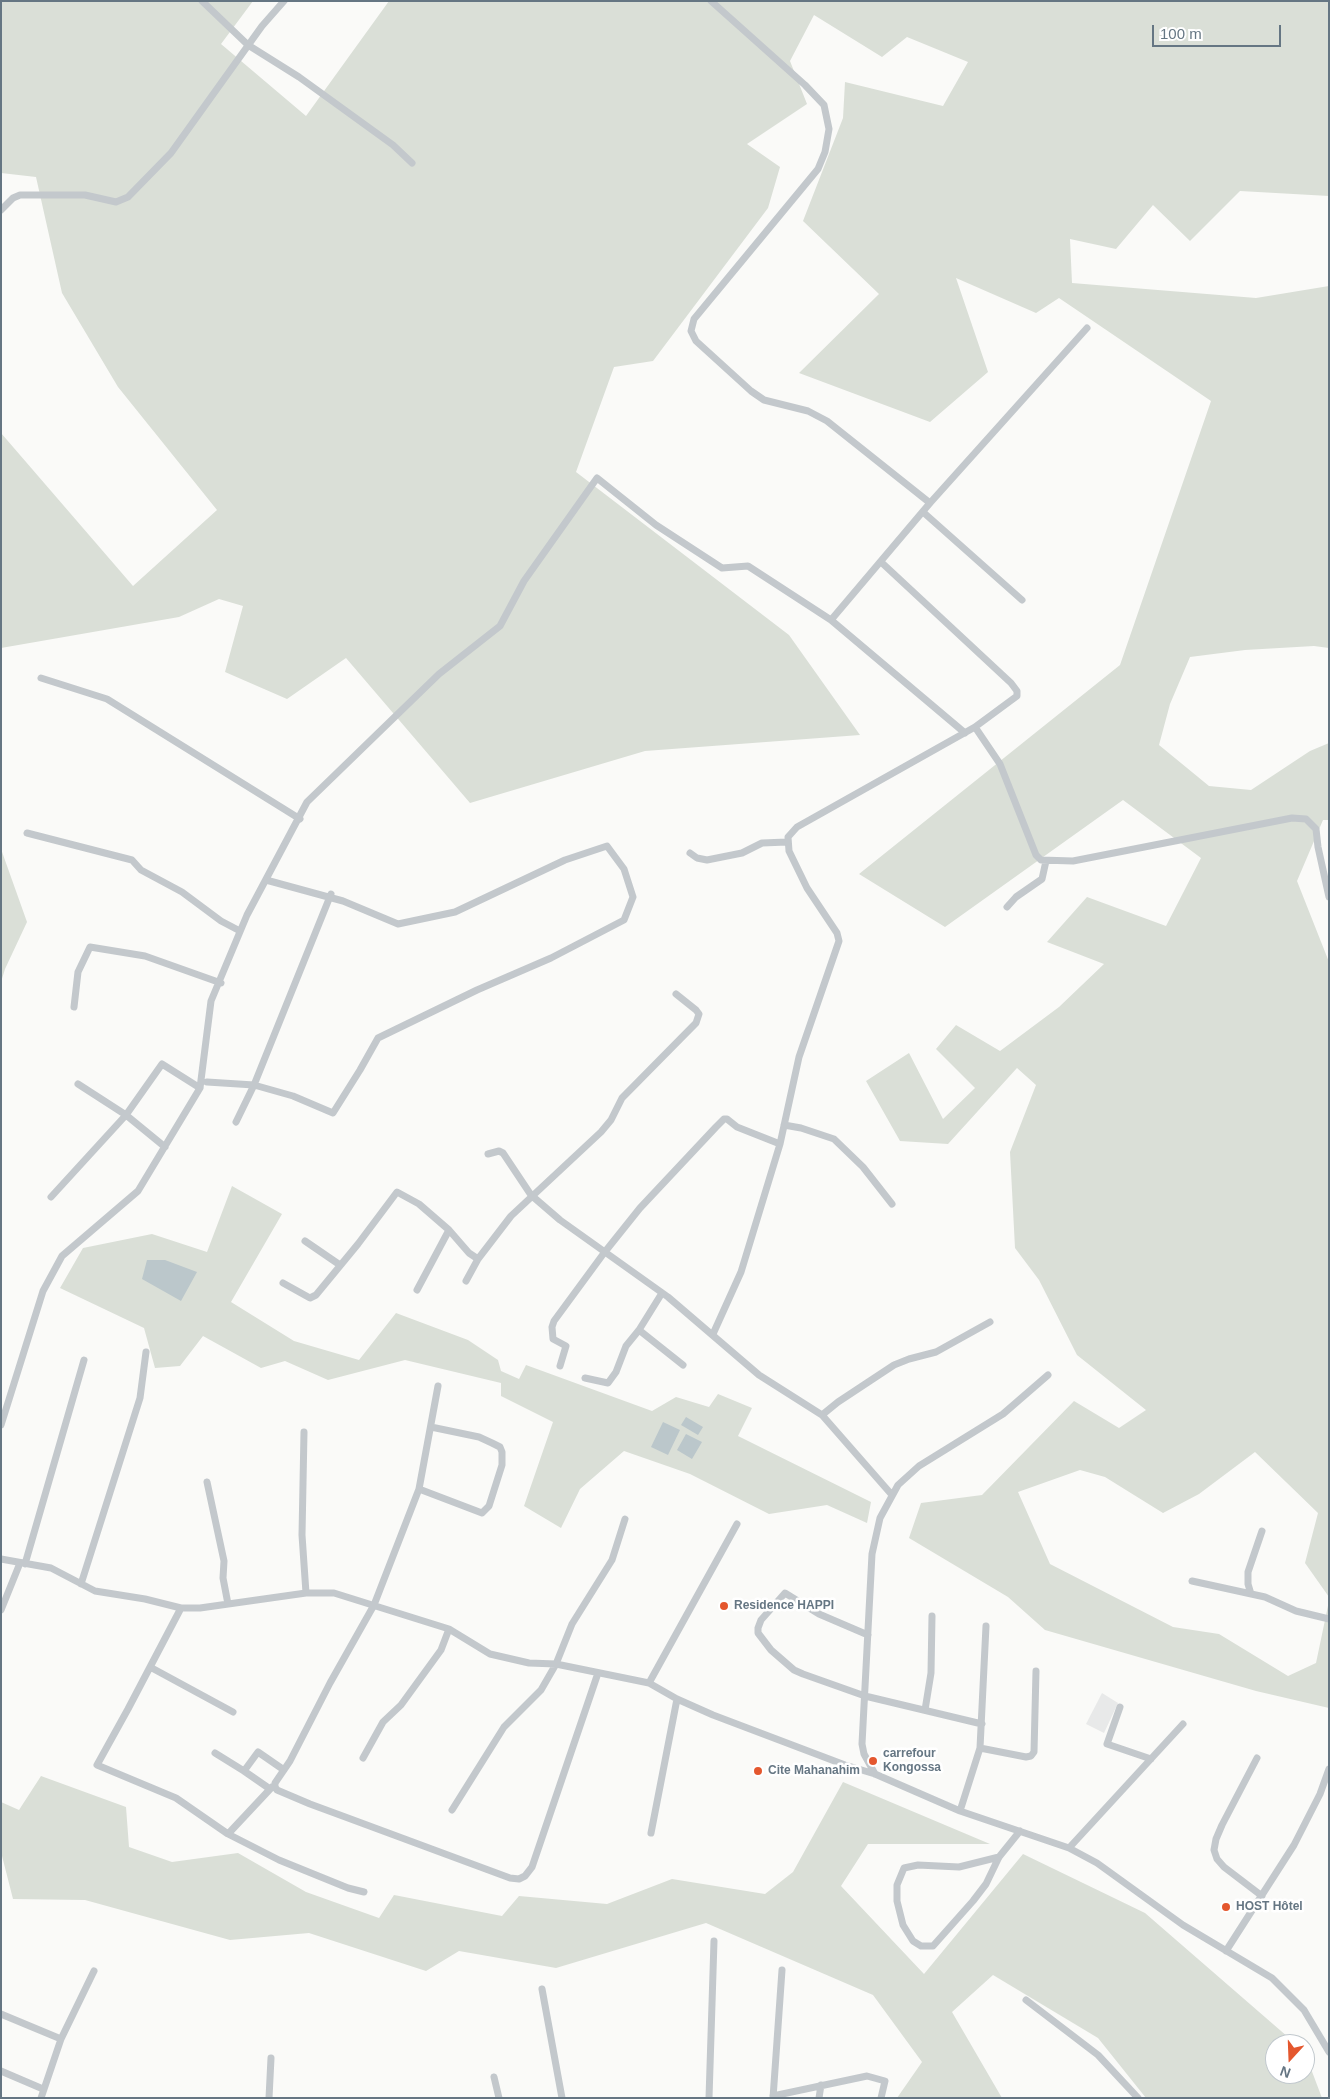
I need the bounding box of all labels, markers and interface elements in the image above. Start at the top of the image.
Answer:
scale bar [1155,15,1284,47]
text: 100 m [1160,25,1202,42]
place label: Residence HAPPI [734,1599,834,1613]
marker: Residence HAPPI [718,1600,730,1612]
place label: carrefour Kongossa [883,1747,941,1775]
marker: carrefour Kongossa [867,1755,879,1767]
place label: Cite Mahanahim [768,1764,860,1778]
marker: Cite Mahanahim [752,1765,764,1777]
place label: HOST Hôtel [1236,1900,1303,1914]
marker: HOST Hôtel [1220,1901,1232,1913]
north arrow [1265,2034,1315,2084]
text: N [1278,2063,1293,2081]

